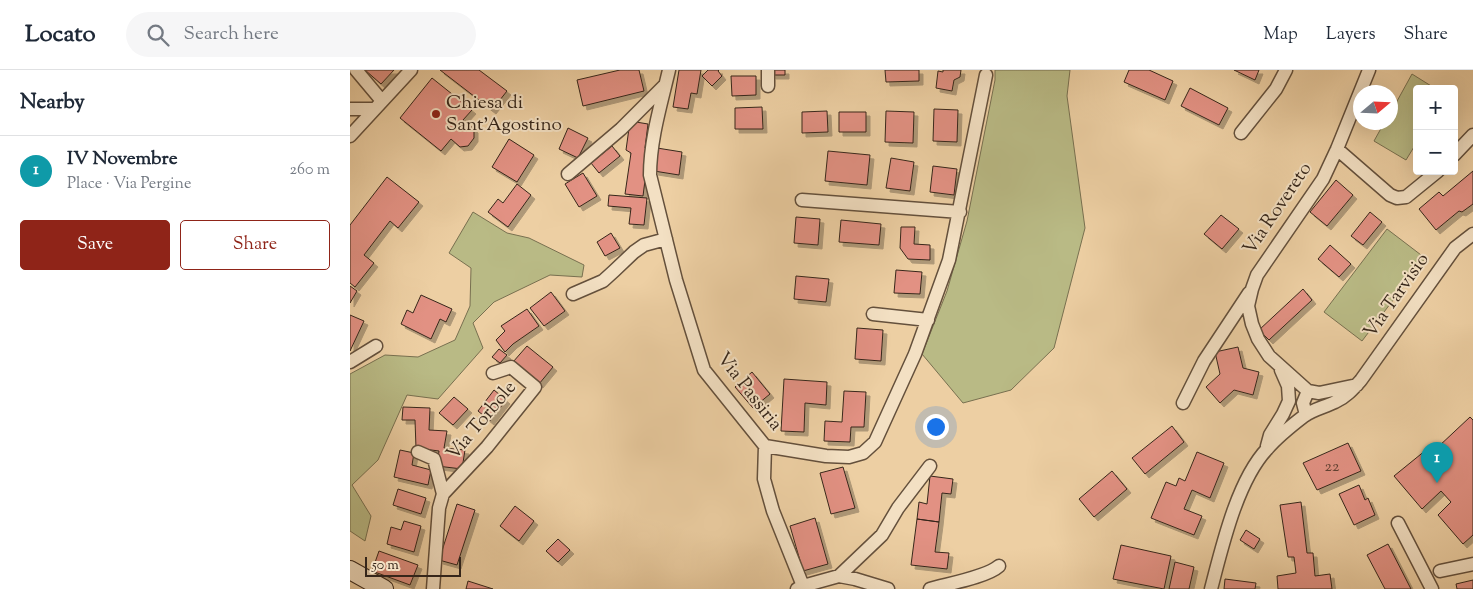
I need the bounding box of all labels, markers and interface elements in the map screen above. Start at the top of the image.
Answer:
search box [126,12,476,57]
text: Locato [25,18,96,52]
icon: search [144,21,172,49]
text: Search here [184,21,279,48]
text: Map [1263,22,1298,48]
text: Layers [1326,22,1376,48]
text: Share [1404,22,1448,48]
north arrow [1353,85,1398,130]
map controls [1413,85,1458,175]
button: + [1413,85,1458,130]
text: Nearby [20,88,85,118]
place label: Chiesa di Sant'Agostino [446,90,562,139]
marker: Chiesa di Sant'Agostino [430,108,442,120]
button: − [1413,130,1458,175]
text: IV Novembre [67,146,178,173]
street label: Via Rovereto [1237,157,1319,261]
text: 1 [33,159,39,182]
text: 260 m [289,159,330,182]
text: Place · Via Pergine [67,173,191,196]
button: Save [20,220,170,270]
button: Share [180,220,330,270]
street label: Via Tarvisio [1358,248,1436,344]
street label: Via Passiria [710,347,788,437]
street label: Via Torbole [441,375,523,466]
your location [923,414,949,440]
pin: 1 [1421,442,1453,483]
house number: 22 [1325,456,1340,479]
scale bar [365,554,461,577]
text: 50 m [372,556,399,576]

